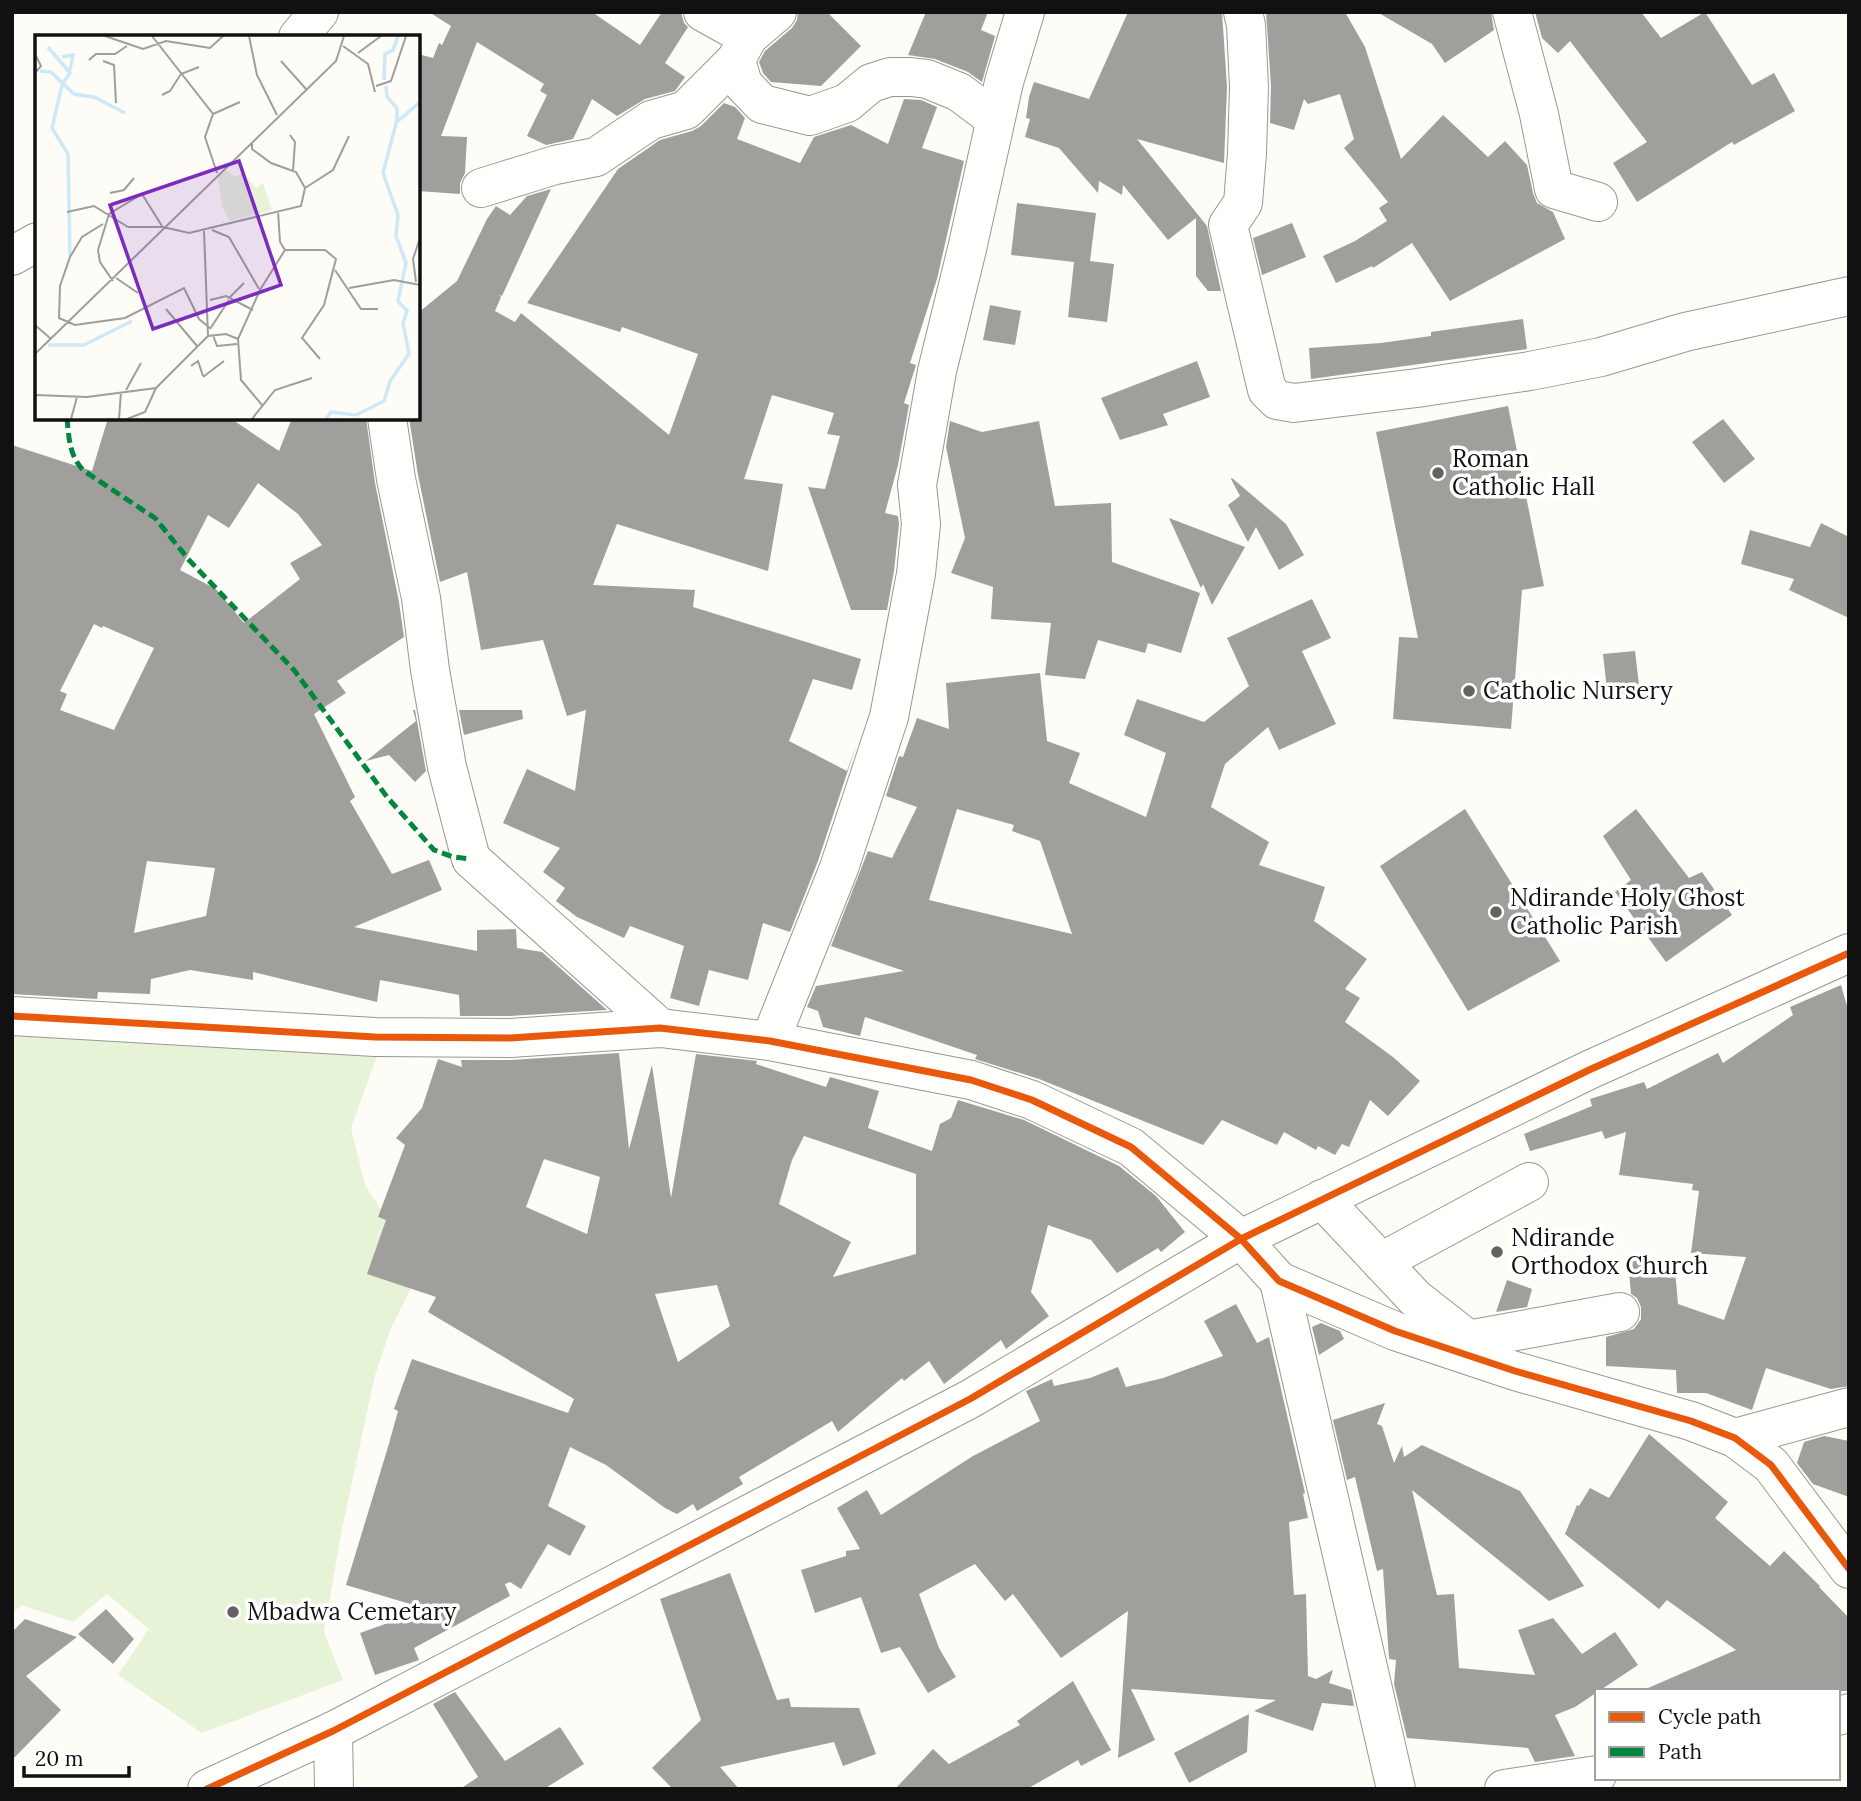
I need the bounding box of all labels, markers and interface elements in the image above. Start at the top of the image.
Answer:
inset map [35,35,420,420]
place label: Roman Catholic Hall [1452,443,1595,502]
marker: Roman Catholic Hall [1430,465,1446,481]
place label: Catholic Nursery [1483,675,1673,706]
marker: Catholic Nursery [1461,683,1477,699]
place label: Ndirande Holy Ghost Catholic Parish [1510,882,1745,941]
marker: Ndirande Holy Ghost Catholic Parish [1488,904,1504,920]
place label: Ndirande Orthodox Church [1511,1222,1708,1281]
marker: Ndirande Orthodox Church [1489,1244,1505,1260]
place label: Mbadwa Cemetary [247,1596,457,1627]
marker: Mbadwa Cemetary [225,1604,241,1620]
legend [1595,1689,1840,1780]
text: Cycle path [1658,1703,1761,1730]
scale bar [24,1734,130,1778]
text: Path [1658,1738,1702,1765]
text: 20 m [35,1745,84,1772]

